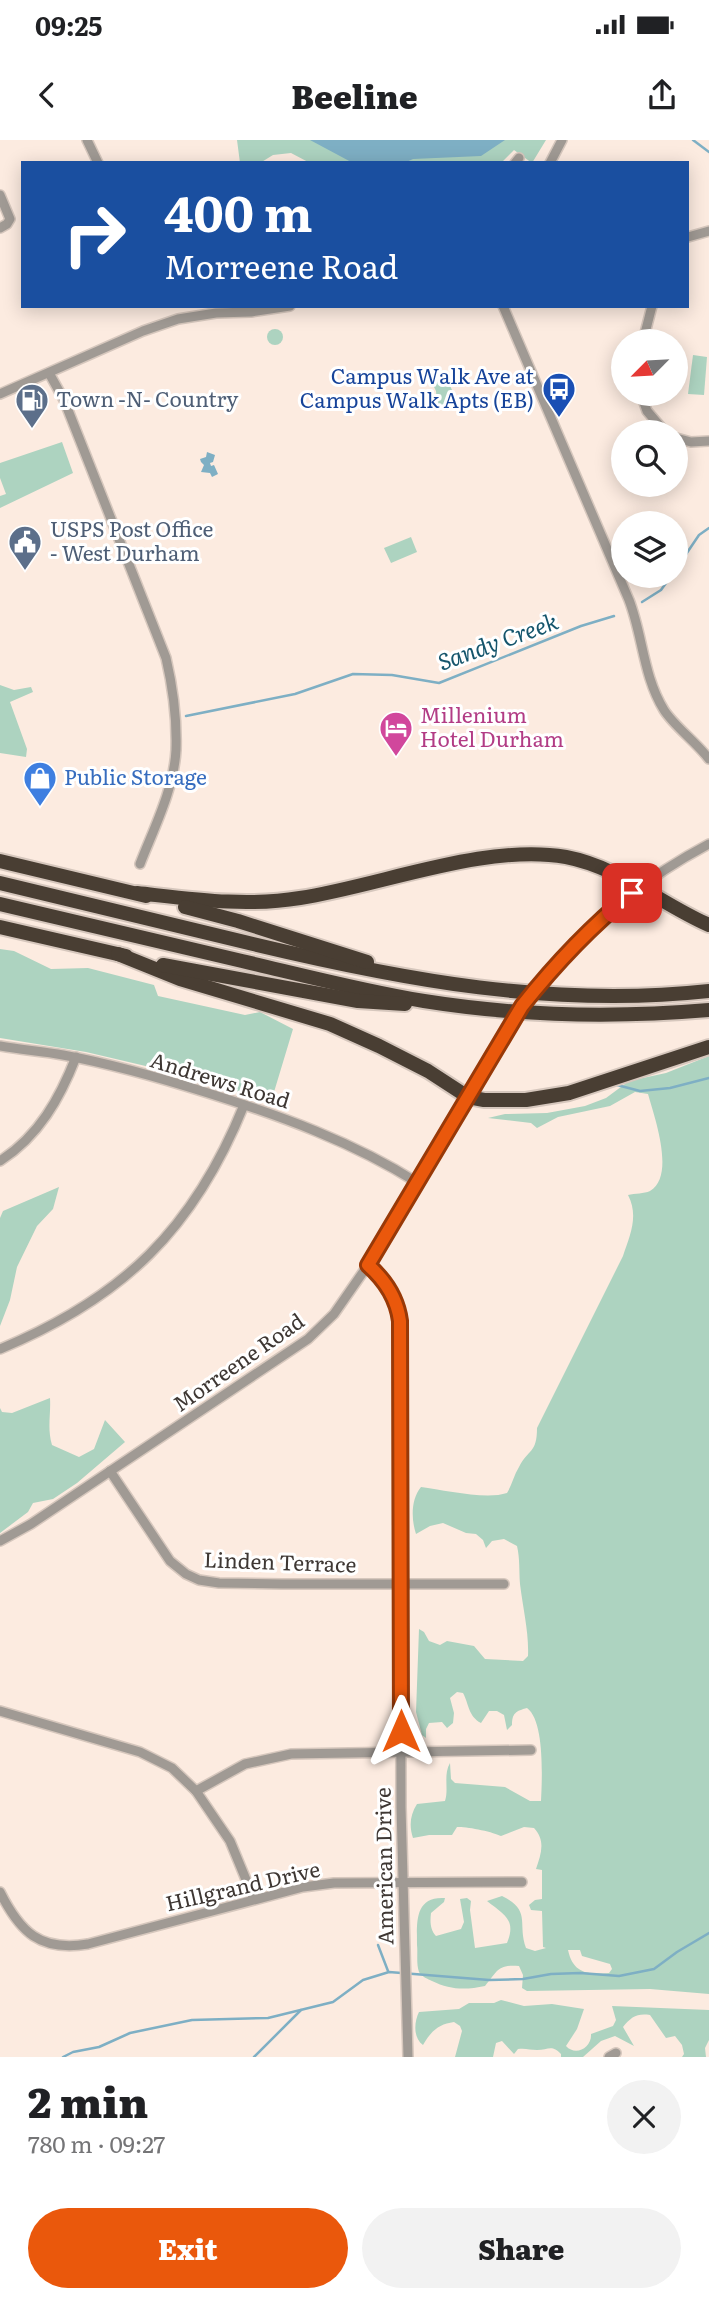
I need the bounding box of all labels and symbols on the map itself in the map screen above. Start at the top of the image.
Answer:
north arrow [611,329,688,406]
place label: Campus Walk Ave at Campus Walk Apts (EB) [300,359,535,414]
bus stop icon: Campus Walk Ave at Campus Walk Apts (EB) [540,370,578,419]
fuel station icon: Town -N- Country [13,381,51,430]
place label: Town -N- Country [56,382,239,413]
place label: USPS Post Office - West Durham [50,512,214,567]
public building icon: USPS Post Office - West Durham [6,523,44,572]
water label: Sandy Creek [432,603,563,678]
place label: Millenium Hotel Durham [420,698,564,753]
hotel icon: Millenium Hotel Durham [377,709,415,758]
shop icon: Public Storage [21,759,59,808]
place label: Public Storage [64,760,207,791]
pin [602,863,662,923]
street label: Andrews Road [147,1043,295,1115]
street label: Morreene Road [166,1304,310,1418]
street label: Linden Terrace [203,1542,357,1579]
position arrow [364,1694,438,1768]
street label: American Drive [366,1787,399,1945]
street label: Hillgrand Drive [162,1852,323,1917]

